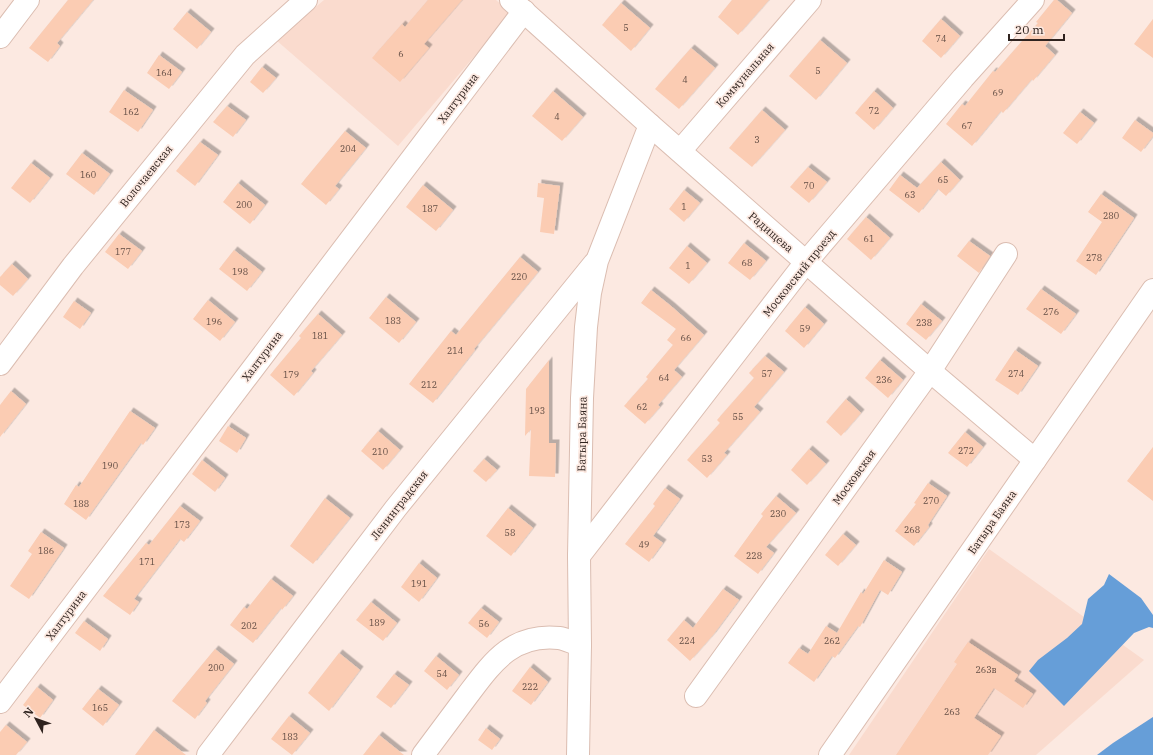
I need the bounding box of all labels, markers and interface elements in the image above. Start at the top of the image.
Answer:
scale bar [1009,16,1064,42]
house number: 5 [623,22,629,33]
text: 20 m [1015,22,1044,37]
house number: 74 [936,33,946,44]
street label: Коммунальная [713,40,777,110]
house number: 6 [398,48,404,59]
house number: 5 [815,65,821,76]
house number: 164 [156,67,172,78]
street label: Халтурина [435,70,481,126]
house number: 4 [682,74,688,85]
house number: 69 [993,87,1003,98]
house number: 72 [869,105,879,116]
house number: 162 [123,106,139,117]
house number: 4 [554,111,560,122]
house number: 67 [962,120,972,131]
house number: 3 [754,134,760,145]
street label: Волочаевская [117,142,175,210]
house number: 204 [340,143,356,154]
house number: 160 [80,169,96,180]
house number: 65 [938,174,948,185]
house number: 70 [804,180,814,191]
house number: 63 [905,189,915,200]
house number: 200 [236,199,252,210]
house number: 1 [681,201,687,212]
house number: 187 [422,203,438,214]
street label: Радищева [746,209,796,255]
house number: 280 [1103,210,1119,221]
street label: Московский проезд [760,226,839,319]
house number: 61 [864,233,874,244]
house number: 177 [115,246,131,257]
house number: 278 [1086,252,1102,263]
house number: 68 [742,257,752,268]
house number: 1 [685,260,691,271]
house number: 198 [232,266,248,277]
house number: 220 [511,271,527,282]
house number: 276 [1043,306,1059,317]
house number: 183 [385,315,401,326]
house number: 196 [206,316,222,327]
house number: 238 [916,317,932,328]
house number: 59 [800,323,810,334]
street label: Халтурина [239,328,285,384]
house number: 181 [312,330,328,341]
house number: 66 [681,332,691,343]
house number: 214 [447,345,463,356]
house number: 57 [762,368,772,379]
house number: 274 [1008,368,1024,379]
house number: 179 [283,369,299,380]
house number: 64 [659,372,669,383]
house number: 236 [876,374,892,385]
house number: 212 [421,379,437,390]
street label: Батыра Баяна [574,396,590,472]
house number: 62 [637,401,647,412]
house number: 193 [529,405,545,416]
house number: 55 [733,411,743,422]
house number: 272 [958,445,974,456]
house number: 210 [372,446,388,457]
street label: Московская [829,447,879,507]
house number: 53 [702,453,712,464]
house number: 190 [102,460,118,471]
street label: Ленинградская [367,467,431,543]
street label: Батыра Баяна [965,487,1019,557]
house number: 270 [923,495,939,506]
house number: 188 [73,498,89,509]
house number: 230 [770,508,786,519]
house number: 173 [174,519,190,530]
house number: 268 [904,524,920,535]
house number: 58 [505,527,515,538]
house number: 49 [639,539,649,550]
house number: 186 [38,545,54,556]
house number: 228 [746,550,762,561]
house number: 171 [139,556,155,567]
house number: 191 [411,578,427,589]
street label: Халтурина [43,587,89,643]
house number: 189 [369,617,385,628]
house number: 56 [479,618,489,629]
house number: 202 [241,620,257,631]
house number: 224 [679,635,695,646]
house number: 262 [824,635,840,646]
house number: 200 [208,662,224,673]
house number: 263в [975,664,997,675]
house number: 54 [437,668,447,679]
house number: 222 [522,681,538,692]
north arrow [16,699,56,739]
house number: 165 [92,702,108,713]
text: N [20,704,37,720]
house number: 263 [944,706,960,717]
house number: 183 [282,731,298,742]

